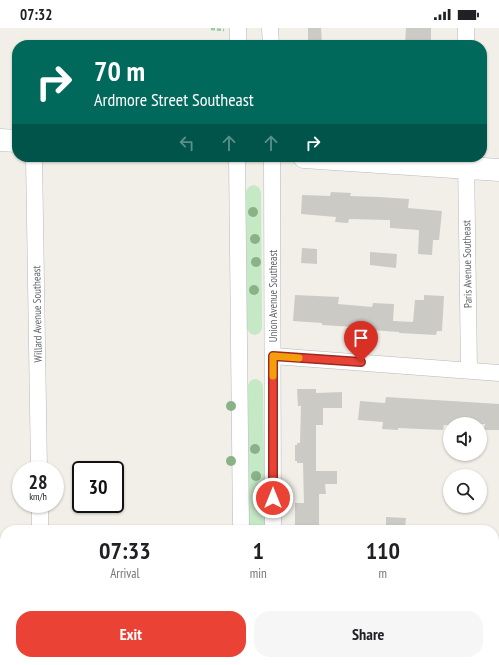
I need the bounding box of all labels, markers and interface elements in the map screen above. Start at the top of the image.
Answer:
text: 07:32 [20,5,52,24]
text: 70 m [94,52,145,89]
icon: right [28,56,80,108]
text: Ardmore Street Southeast [94,88,254,111]
icon: left [176,132,198,154]
icon: ahead [218,132,240,154]
icon: ahead [260,132,282,154]
icon: right [302,132,324,154]
street label: Paris Avenue Southeast [459,220,475,308]
street label: Union Avenue Southeast [266,250,280,342]
street label: Willard Avenue Southeast [29,265,45,363]
pin [344,321,378,362]
icon: arrive [350,327,372,349]
map controls [443,417,487,513]
button: sound [443,417,487,461]
speed limit sign: 30 [72,461,124,513]
text: 28 [28,469,48,495]
button: search [443,469,487,513]
position arrow [252,477,294,519]
text: km/h [29,490,47,503]
text: 07:33 [99,535,151,566]
text: 1 [252,535,264,566]
text: 110 [366,535,400,566]
text: Arrival [110,565,140,582]
text: min [250,565,267,582]
text: m [379,565,387,582]
button: Exit [16,611,246,657]
button: Share [254,611,483,657]

